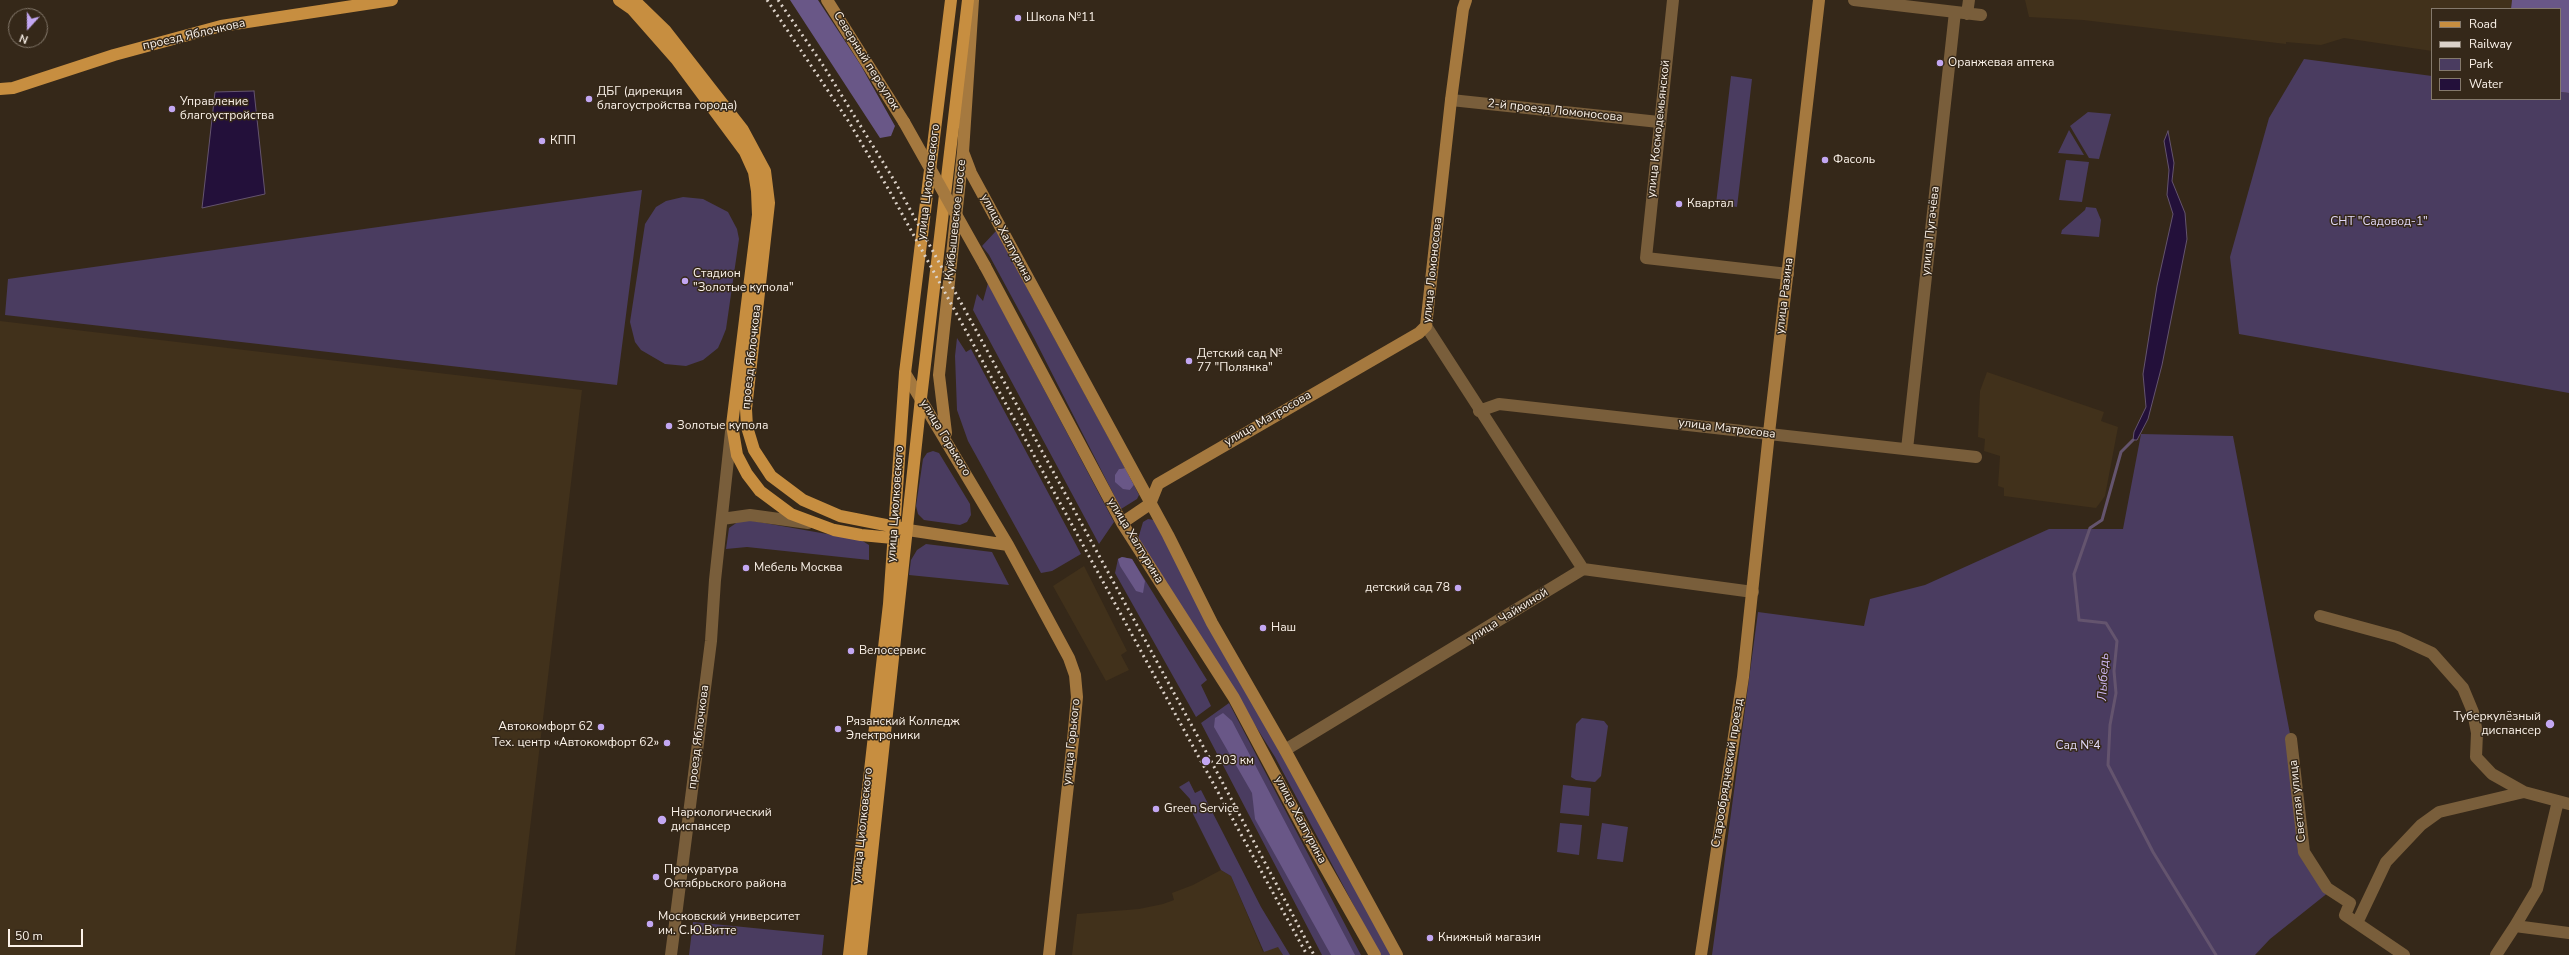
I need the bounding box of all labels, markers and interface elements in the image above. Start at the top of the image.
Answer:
north arrow [8,8,48,48]
legend [2431,8,2561,100]
street label: Северный переулок [830,9,902,113]
place label: Школа №11 [1026,11,1095,25]
marker: Школа №11 [1013,13,1023,23]
street label: проезд Яблочкова [141,16,247,54]
text: Road [2469,16,2497,32]
text: N [17,30,30,47]
text: Railway [2469,36,2512,52]
place label: Оранжевая аптека [1948,56,2054,70]
text: Park [2469,56,2493,72]
marker: Оранжевая аптека [1935,58,1945,68]
street label: улица Космодемьянской [1645,59,1673,199]
text: Water [2469,76,2503,92]
place label: ДБГ (дирекция благоустройства города) [597,85,738,113]
marker: ДБГ (дирекция благоустройства города) [584,94,594,104]
place label: Управление благоустройства [180,95,274,123]
street label: 2-й проезд Ломоносова [1487,97,1623,125]
marker: Управление благоустройства [167,104,177,114]
street label: улица Циолковского [915,123,943,241]
place label: КПП [550,134,576,148]
marker: КПП [537,136,547,146]
place label: Фасоль [1833,153,1875,167]
marker: Фасоль [1820,155,1830,165]
street label: Куйбышевское шоссе [942,159,970,281]
street label: улица Пугачёва [1919,186,1943,276]
street label: улица Халтурина [977,192,1035,284]
place label: Квартал [1687,197,1734,211]
marker: Квартал [1674,199,1684,209]
park label: СНТ "Садовод-1" [2330,215,2428,229]
street label: улица Ломоносова [1420,216,1446,324]
street label: улица Разина [1773,257,1797,335]
place label: Стадион "Золотые купола" [693,267,794,295]
marker: Стадион "Золотые купола" [680,276,690,286]
street label: проезд Яблочкова [739,304,765,410]
place label: Детский сад № 77 "Полянка" [1197,347,1283,375]
marker: Детский сад № 77 "Полянка" [1184,356,1194,366]
street label: улица Матросова [1222,388,1314,450]
street label: улица Горького [916,397,974,479]
street label: улица Матросова [1677,416,1777,442]
place label: Золотые купола [677,419,768,433]
marker: Золотые купола [664,421,674,431]
street label: улица Циолковского [885,445,907,563]
street label: улица Халтурина [1104,496,1166,586]
place label: Мебель Москва [754,561,843,575]
marker: Мебель Москва [741,563,751,573]
place label: детский сад 78 [1365,581,1450,595]
marker: детский сад 78 [1453,583,1463,593]
street label: улица Чайкиной [1465,585,1551,647]
place label: Наш [1271,621,1296,635]
marker: Наш [1258,623,1268,633]
place label: Велосервис [859,644,926,658]
marker: Велосервис [846,646,856,656]
water label: Лыбедь [2095,653,2113,701]
street label: проезд Яблочкова [685,684,713,790]
street label: Старообрядческий проезд [1709,697,1747,849]
street label: улица Горького [1060,698,1084,786]
place label: Туберкулёзный диспансер [2454,710,2541,738]
place label: Рязанский Колледж Электроники [846,715,960,743]
marker: Туберкулёзный диспансер [2544,718,2556,730]
place label: Автокомфорт 62 [498,720,593,734]
marker: Автокомфорт 62 [596,722,606,732]
marker: Рязанский Колледж Электроники [833,724,843,734]
place label: Тех. центр «Автокомфорт 62» [492,736,659,750]
marker: Тех. центр «Автокомфорт 62» [662,738,672,748]
park label: Сад №4 [2056,739,2100,753]
place label: 203 км [1215,754,1254,768]
marker: 203 км [1200,755,1212,767]
street label: Светлая улица [2287,759,2309,843]
street label: улица Циолковского [850,767,876,885]
street label: улица Халтурина [1271,774,1329,866]
place label: Green Service [1164,802,1239,816]
marker: Green Service [1151,804,1161,814]
place label: Наркологический диспансер [671,806,772,834]
marker: Наркологический диспансер [656,814,668,826]
place label: Прокуратура Октябрьского района [664,863,786,891]
marker: Прокуратура Октябрьского района [651,872,661,882]
place label: Московский университет им. С.Ю.Витте [658,910,800,938]
marker: Московский университет им. С.Ю.Витте [645,919,655,929]
scale bar [10,921,85,947]
text: 50 m [15,928,43,944]
place label: Книжный магазин [1438,931,1541,945]
marker: Книжный магазин [1425,933,1435,943]

